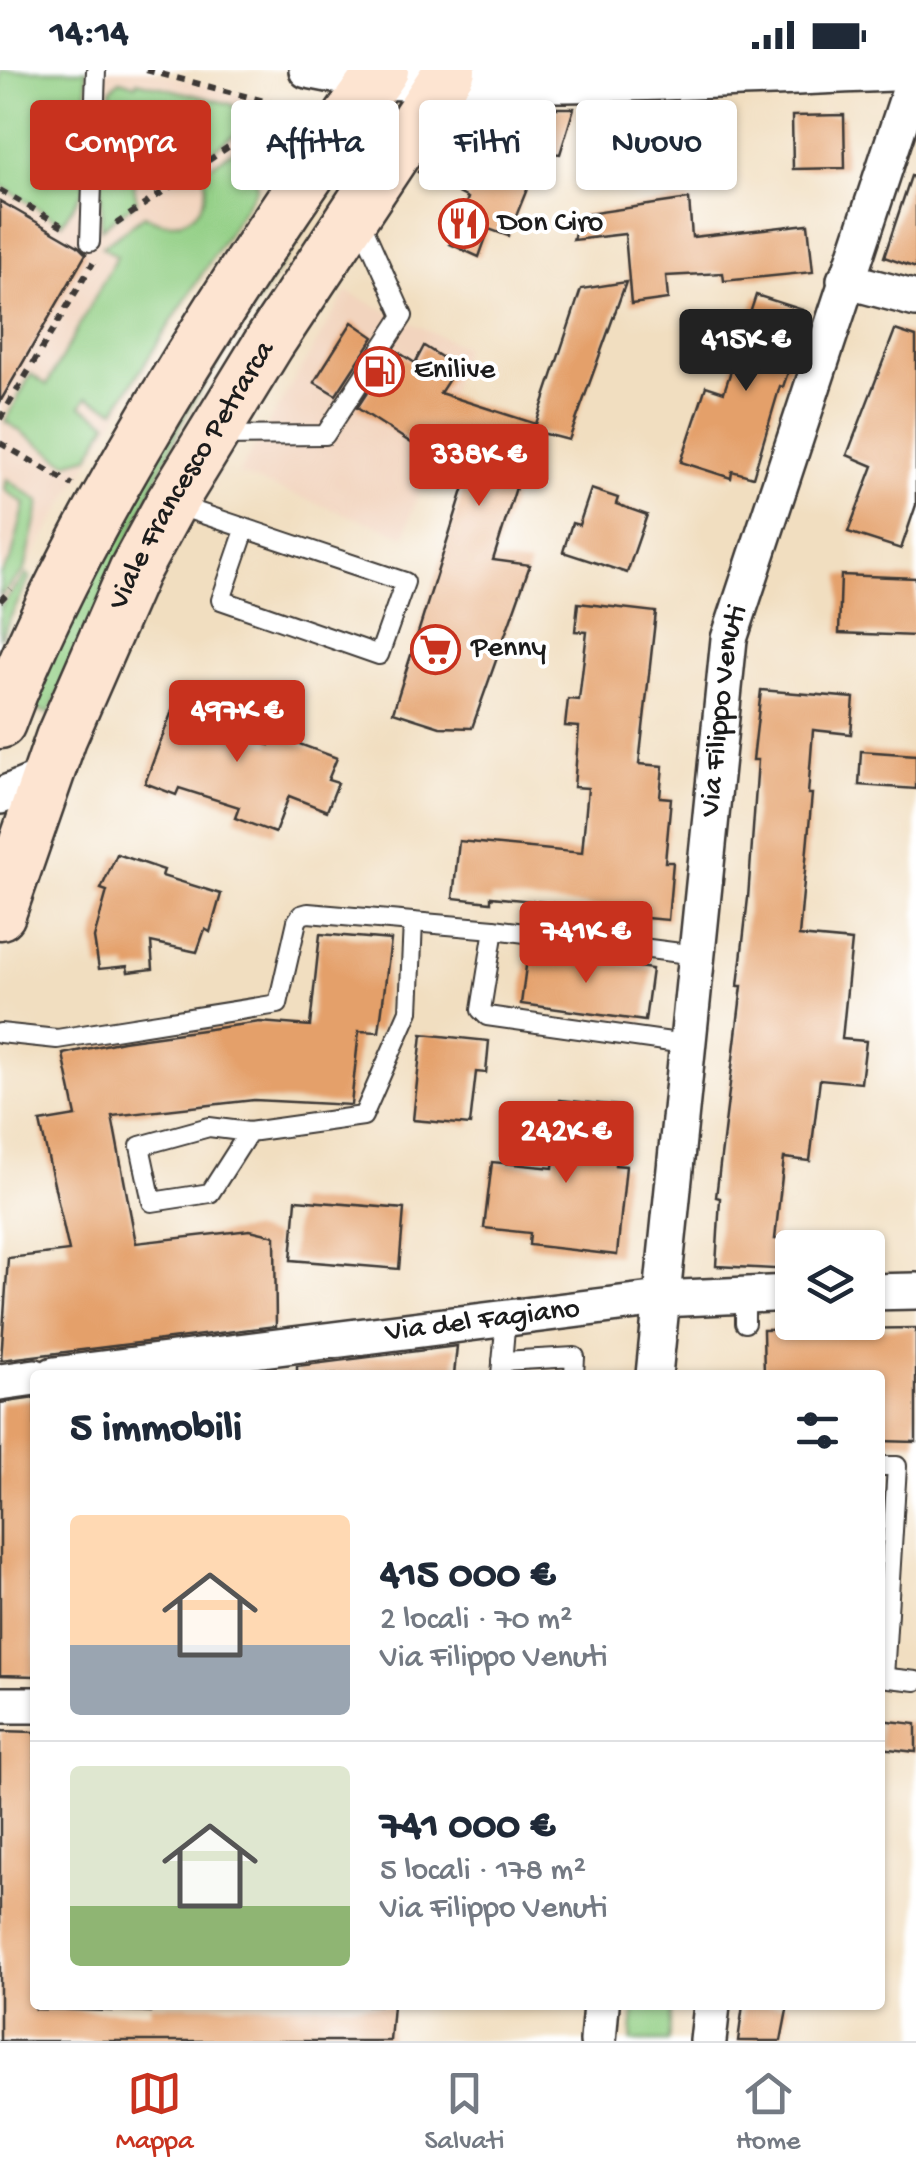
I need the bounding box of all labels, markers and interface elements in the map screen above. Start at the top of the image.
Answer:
text: 14:14 [50,13,129,57]
chip: Compra [30,100,211,190]
chip: Affitta [231,100,399,190]
chip: Filtri [419,100,556,190]
chip: Nuovo [576,100,737,190]
restaurant icon: Don Ciro [437,198,489,250]
place label: Don Ciro [496,207,603,242]
pin: 415K € [665,309,827,394]
text: 415K € [701,322,791,360]
street label: Viale Francesco Petrarca [101,334,284,616]
fuel station icon: Enilive [353,345,405,397]
place label: Enilive [414,354,496,389]
pin: 338K € [398,424,560,509]
text: 338K € [432,437,527,475]
street label: Via Filippo Venuti [693,600,757,819]
supermarket icon: Penny [410,623,462,675]
place label: Penny [470,632,547,667]
pin: 497K € [156,680,318,765]
text: 497K € [191,693,283,731]
pin: 741K € [505,901,667,986]
text: 741K € [542,914,630,952]
pin: 242K € [485,1101,647,1186]
text: 242K € [521,1114,611,1152]
map controls [775,1230,885,1340]
button: layers [775,1230,885,1340]
street label: Via del Fagiano [382,1292,582,1351]
icon: filters [790,1403,845,1458]
text: 5 immobili [70,1406,242,1455]
text: 415 000 € [380,1553,555,1602]
icon: home [150,1555,270,1675]
text: 2 locali · 70 m² [380,1602,573,1640]
text: Via Filippo Venuti [380,1640,608,1678]
text: 741 000 € [380,1804,555,1853]
icon: home [150,1806,270,1926]
text: 5 locali · 178 m² [380,1853,586,1891]
text: Via Filippo Venuti [380,1891,608,1929]
tab: Mappa [115,2066,194,2159]
tab: Salvati [425,2066,505,2159]
tab: Home [736,2066,801,2159]

